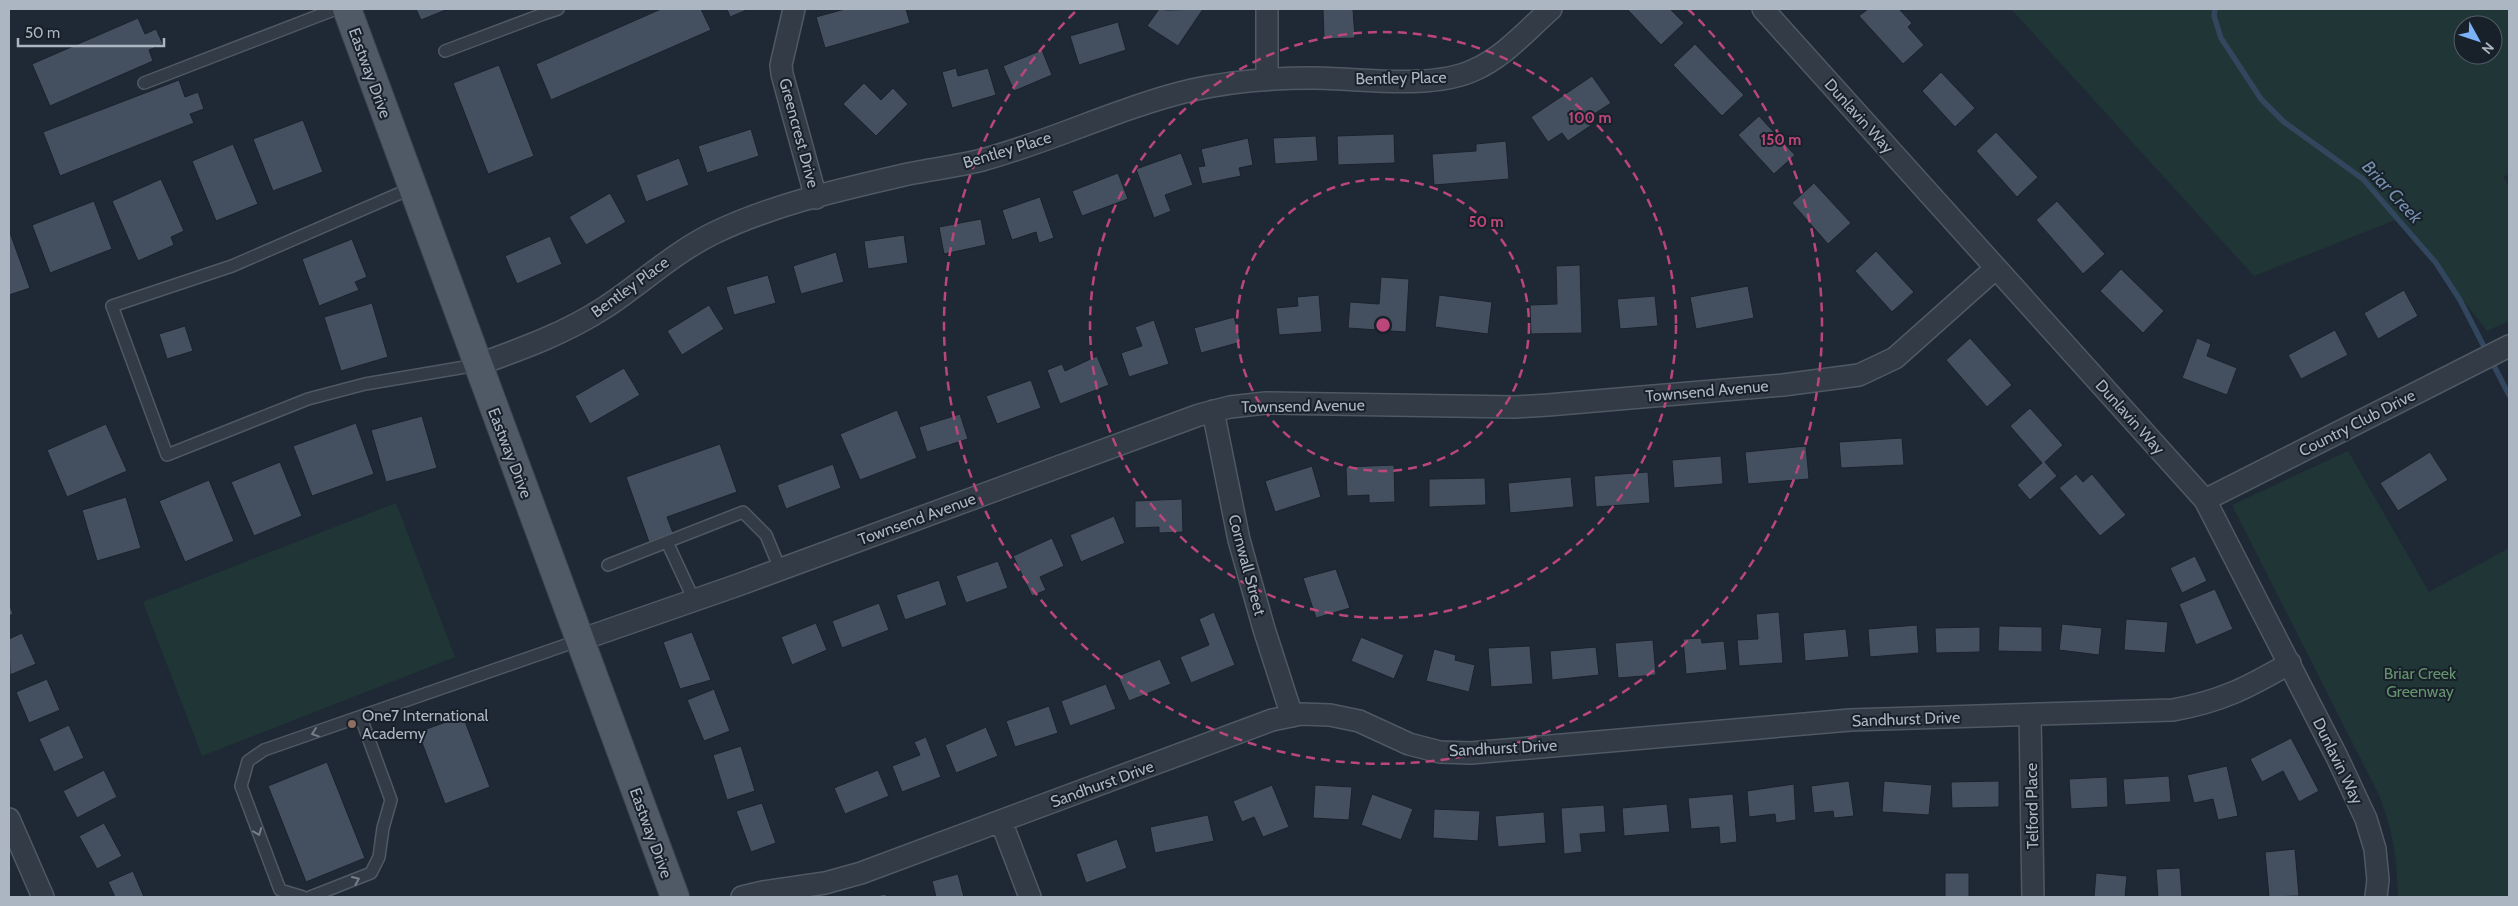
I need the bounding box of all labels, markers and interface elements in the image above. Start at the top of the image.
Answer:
scale bar [18,15,164,47]
north arrow [2453,15,2503,65]
text: 50 m [25,24,60,42]
street label: Eastway Drive [345,25,395,121]
text: N [2478,39,2498,58]
street label: Bentley Place [1355,68,1447,88]
street label: Dunlavin Way [1821,75,1897,157]
street label: Greencrest Drive [775,76,823,190]
text: 100 m [1568,109,1612,127]
street label: Bentley Place [961,128,1053,172]
text: 150 m [1761,131,1801,149]
water label: Briar Creek [2357,156,2428,229]
text: 50 m [1468,213,1504,231]
street label: Bentley Place [587,252,673,322]
centre of rings [1374,316,1392,334]
street label: Townsend Avenue [1645,376,1769,406]
street label: Dunlavin Way [2092,376,2168,458]
street label: Country Club Drive [2296,385,2418,461]
street label: Townsend Avenue [1241,395,1365,417]
street label: Eastway Drive [484,405,536,501]
street label: Townsend Avenue [856,489,978,549]
street label: Cornwall Street [1224,512,1270,618]
park label: Briar Creek Greenway [2384,664,2457,701]
place label: One7 International Academy [362,706,489,743]
street label: Sandhurst Drive [1851,708,1961,730]
street label: Dunlavin Way [2309,715,2367,807]
marker: One7 International Academy [346,718,358,730]
one-way arrow [312,727,320,737]
street label: Sandhurst Drive [1448,736,1558,760]
street label: Sandhurst Drive [1048,757,1156,811]
street label: Telford Place [2022,763,2042,849]
street label: Eastway Drive [626,785,676,881]
one-way arrow [252,827,262,836]
one-way arrow [351,876,360,887]

